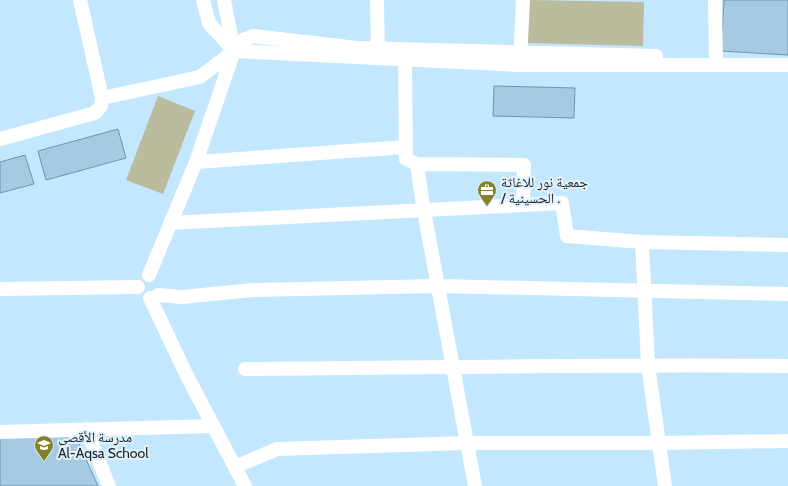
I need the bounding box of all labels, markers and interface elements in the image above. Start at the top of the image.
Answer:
place label: جمعية نور للاغاثة / الحسينية . [500,173,588,207]
office icon: جمعية نور للاغاثة / الحسينية . [476,179,498,207]
place label: مدرسة الأقصى Al-Aqsa School [58,428,149,462]
school or university icon: مدرسة الأقصى Al-Aqsa School [33,434,55,462]

